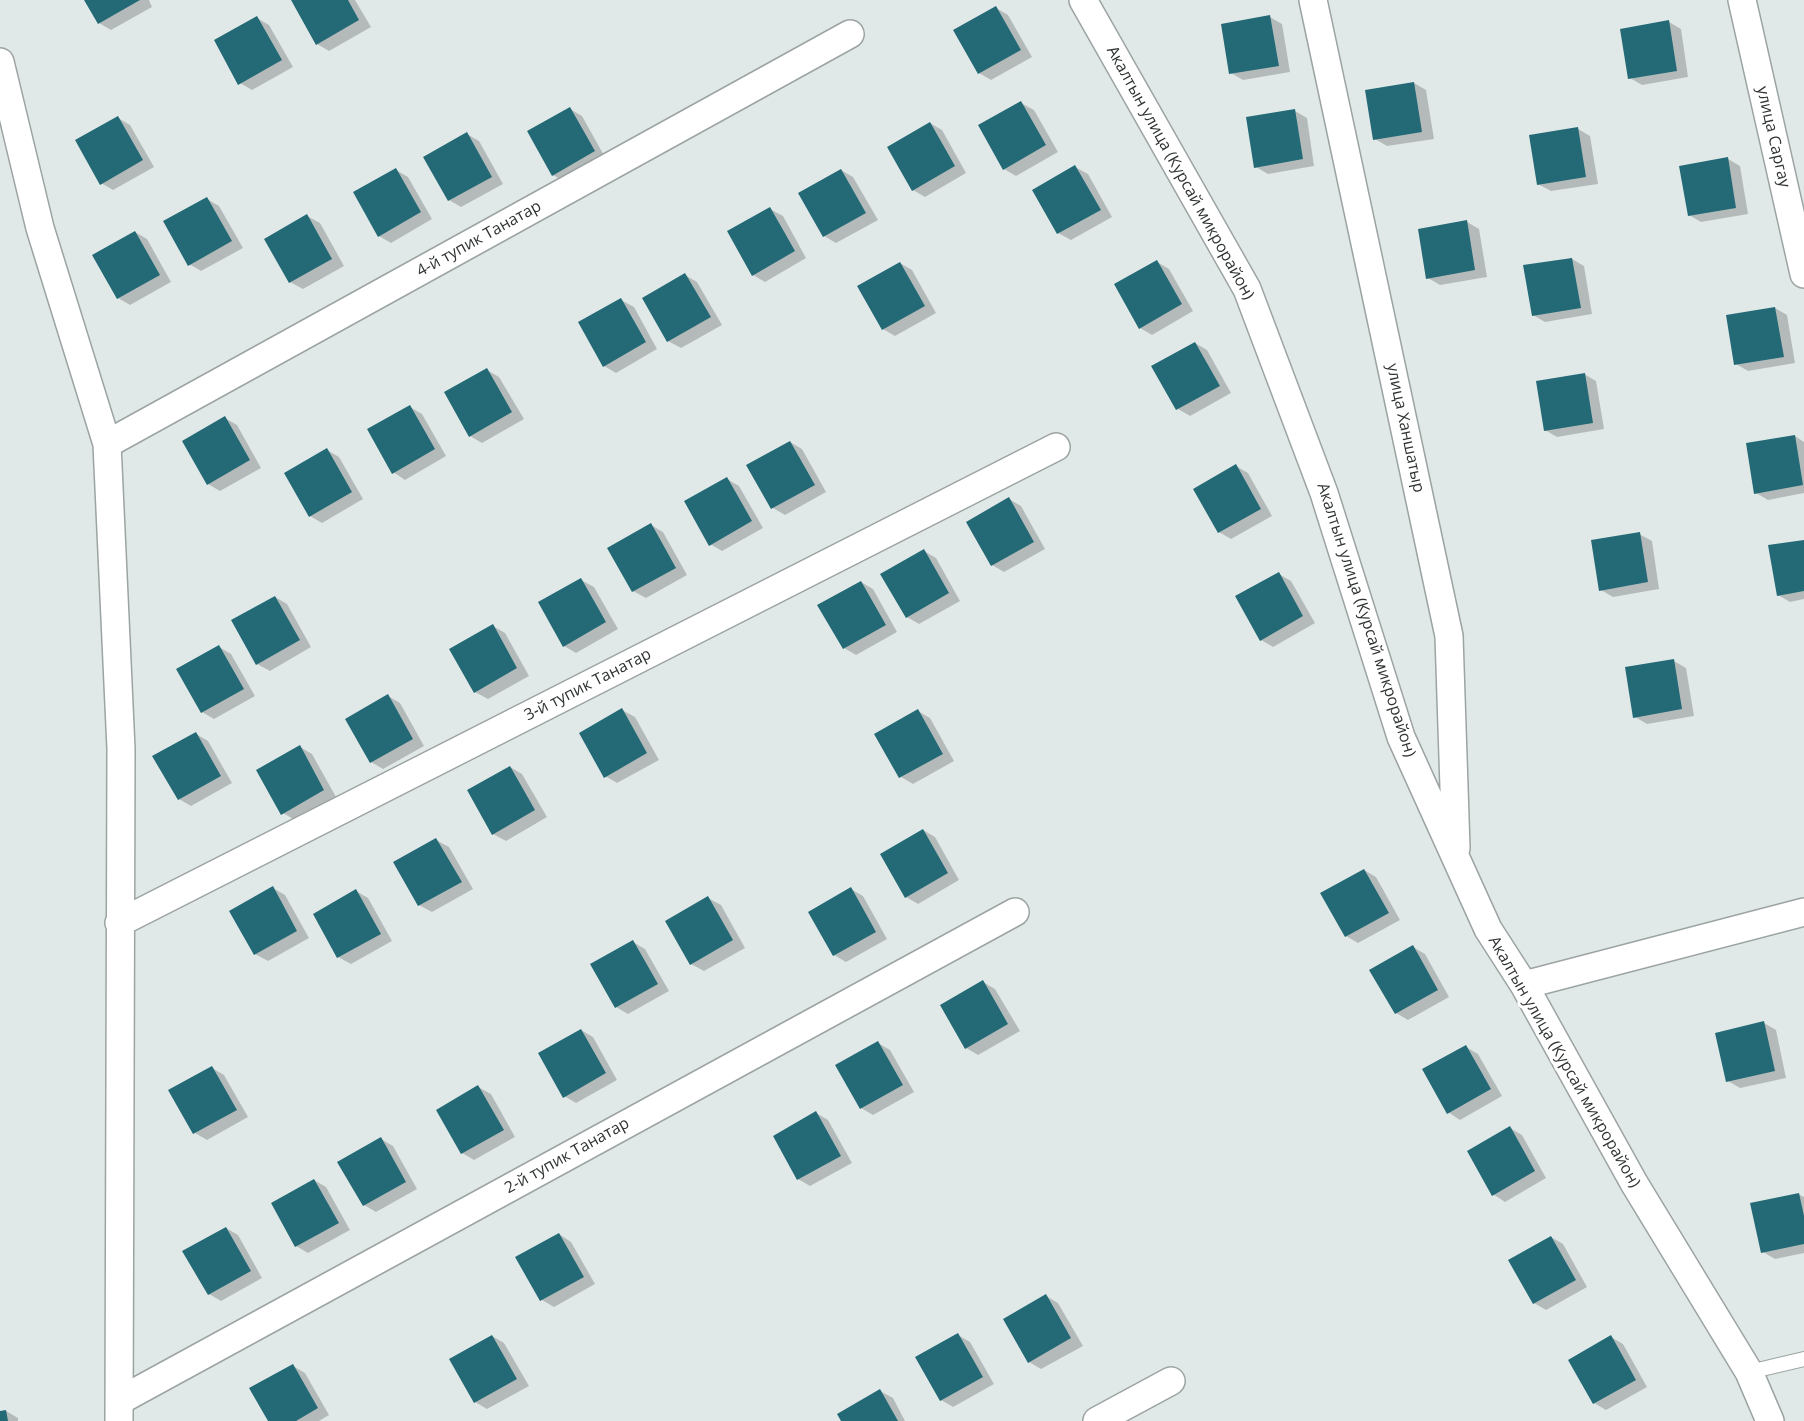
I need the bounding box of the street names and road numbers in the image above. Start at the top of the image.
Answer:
street label: Акалтын улица (Курсай микрорайон) [1102,43,1258,303]
street label: улица Саргау [1752,85,1794,189]
street label: 4-й тупик Танатар [413,197,545,281]
street label: улица Ханшатыр [1382,362,1428,494]
street label: Акалтын улица (Курсай микрорайон) [1313,481,1419,759]
street label: 3-й тупик Танатар [521,645,655,725]
street label: Акалтын улица (Курсай микрорайон) [1484,933,1644,1191]
street label: 2-й тупик Танатар [501,1114,633,1198]

